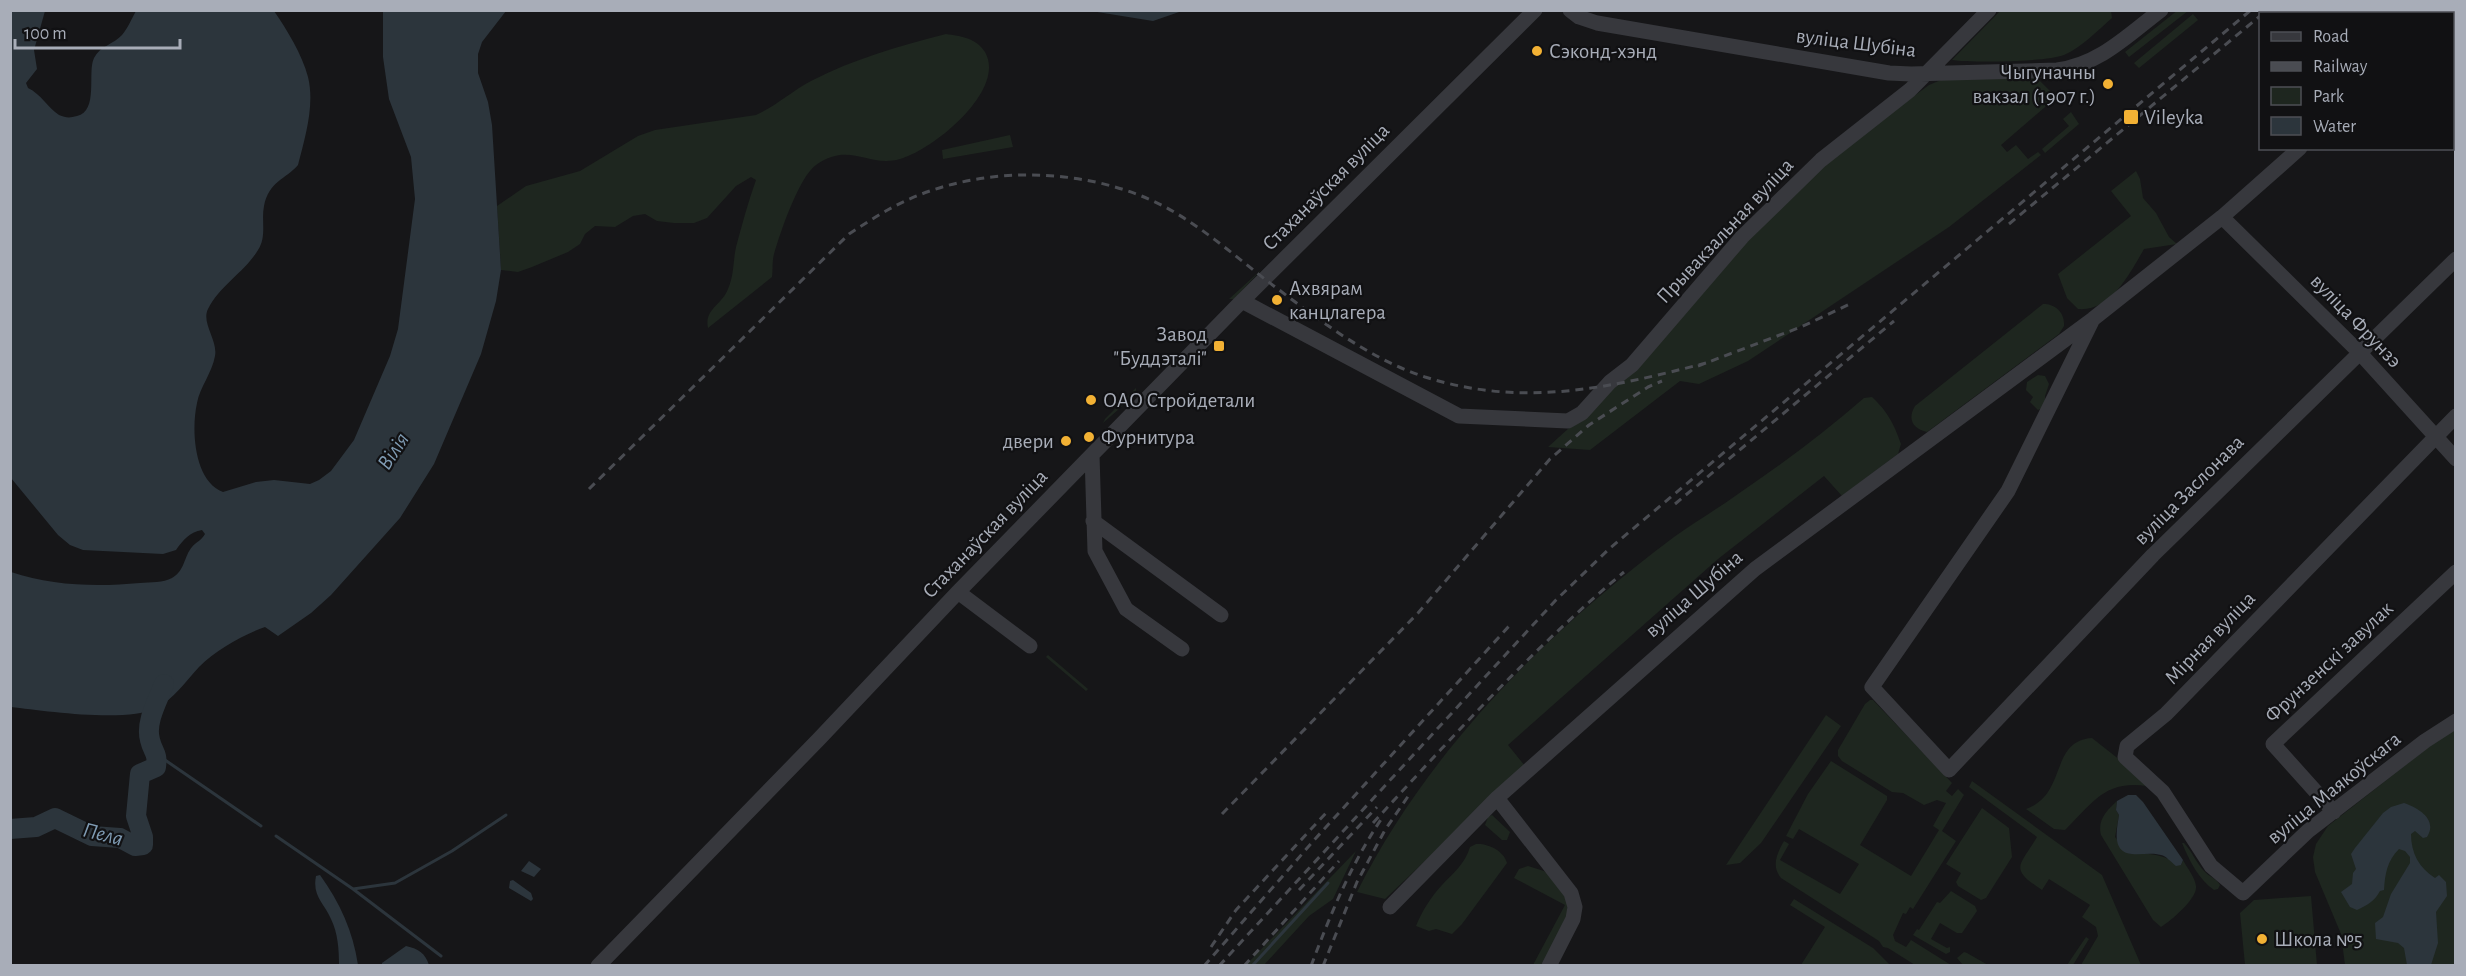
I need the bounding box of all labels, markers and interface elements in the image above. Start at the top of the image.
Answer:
scale bar [15,12,180,50]
legend [2259,12,2454,150]
text: 100 m [24,25,67,43]
street label: вуліца Шубіна [1795,25,1918,61]
text: Road [2313,28,2349,46]
place label: Сэконд-хэнд [1549,41,1657,62]
marker: Сэконд-хэнд [1530,44,1544,58]
text: Railway [2313,58,2368,76]
place label: Чыгуначны вакзал (1907 г.) [1972,62,2096,107]
marker: Чыгуначны вакзал (1907 г.) [2101,77,2115,91]
text: Park [2313,88,2345,106]
place label: Vileyka [2144,107,2204,128]
marker: Vileyka [2122,108,2140,126]
text: Water [2313,118,2356,136]
street label: Стаханаўская вуліца [1259,119,1394,254]
street label: Прывакзальная вуліца [1653,154,1798,308]
street label: вуліца Фрунзэ [2306,270,2406,372]
place label: Ахвярам канцлагера [1289,278,1386,323]
marker: Ахвярам канцлагера [1270,293,1284,307]
place label: Завод "Буддэталі" [1113,324,1207,369]
marker: Завод "Буддэталі" [1212,339,1226,353]
place label: ОАО Стройдетали [1103,390,1255,411]
marker: ОАО Стройдетали [1084,393,1098,407]
place label: Фурнитура [1101,427,1195,448]
water label: Вілія [373,429,413,473]
marker: Фурнитура [1082,430,1096,444]
place label: двери [1003,431,1054,452]
street label: вуліца Заслонава [2130,431,2248,549]
marker: двери [1059,434,1073,448]
street label: Стаханаўская вуліца [918,465,1052,602]
street label: вуліца Шубіна [1641,546,1747,642]
street label: Мірная вуліца [2161,587,2260,688]
street label: Фрунзенскі завулак [2261,597,2397,727]
street label: вуліца Маякоўскага [2263,728,2405,848]
water label: Пела [81,818,125,850]
place label: Школа №5 [2274,929,2363,950]
marker: Школа №5 [2255,932,2269,946]

